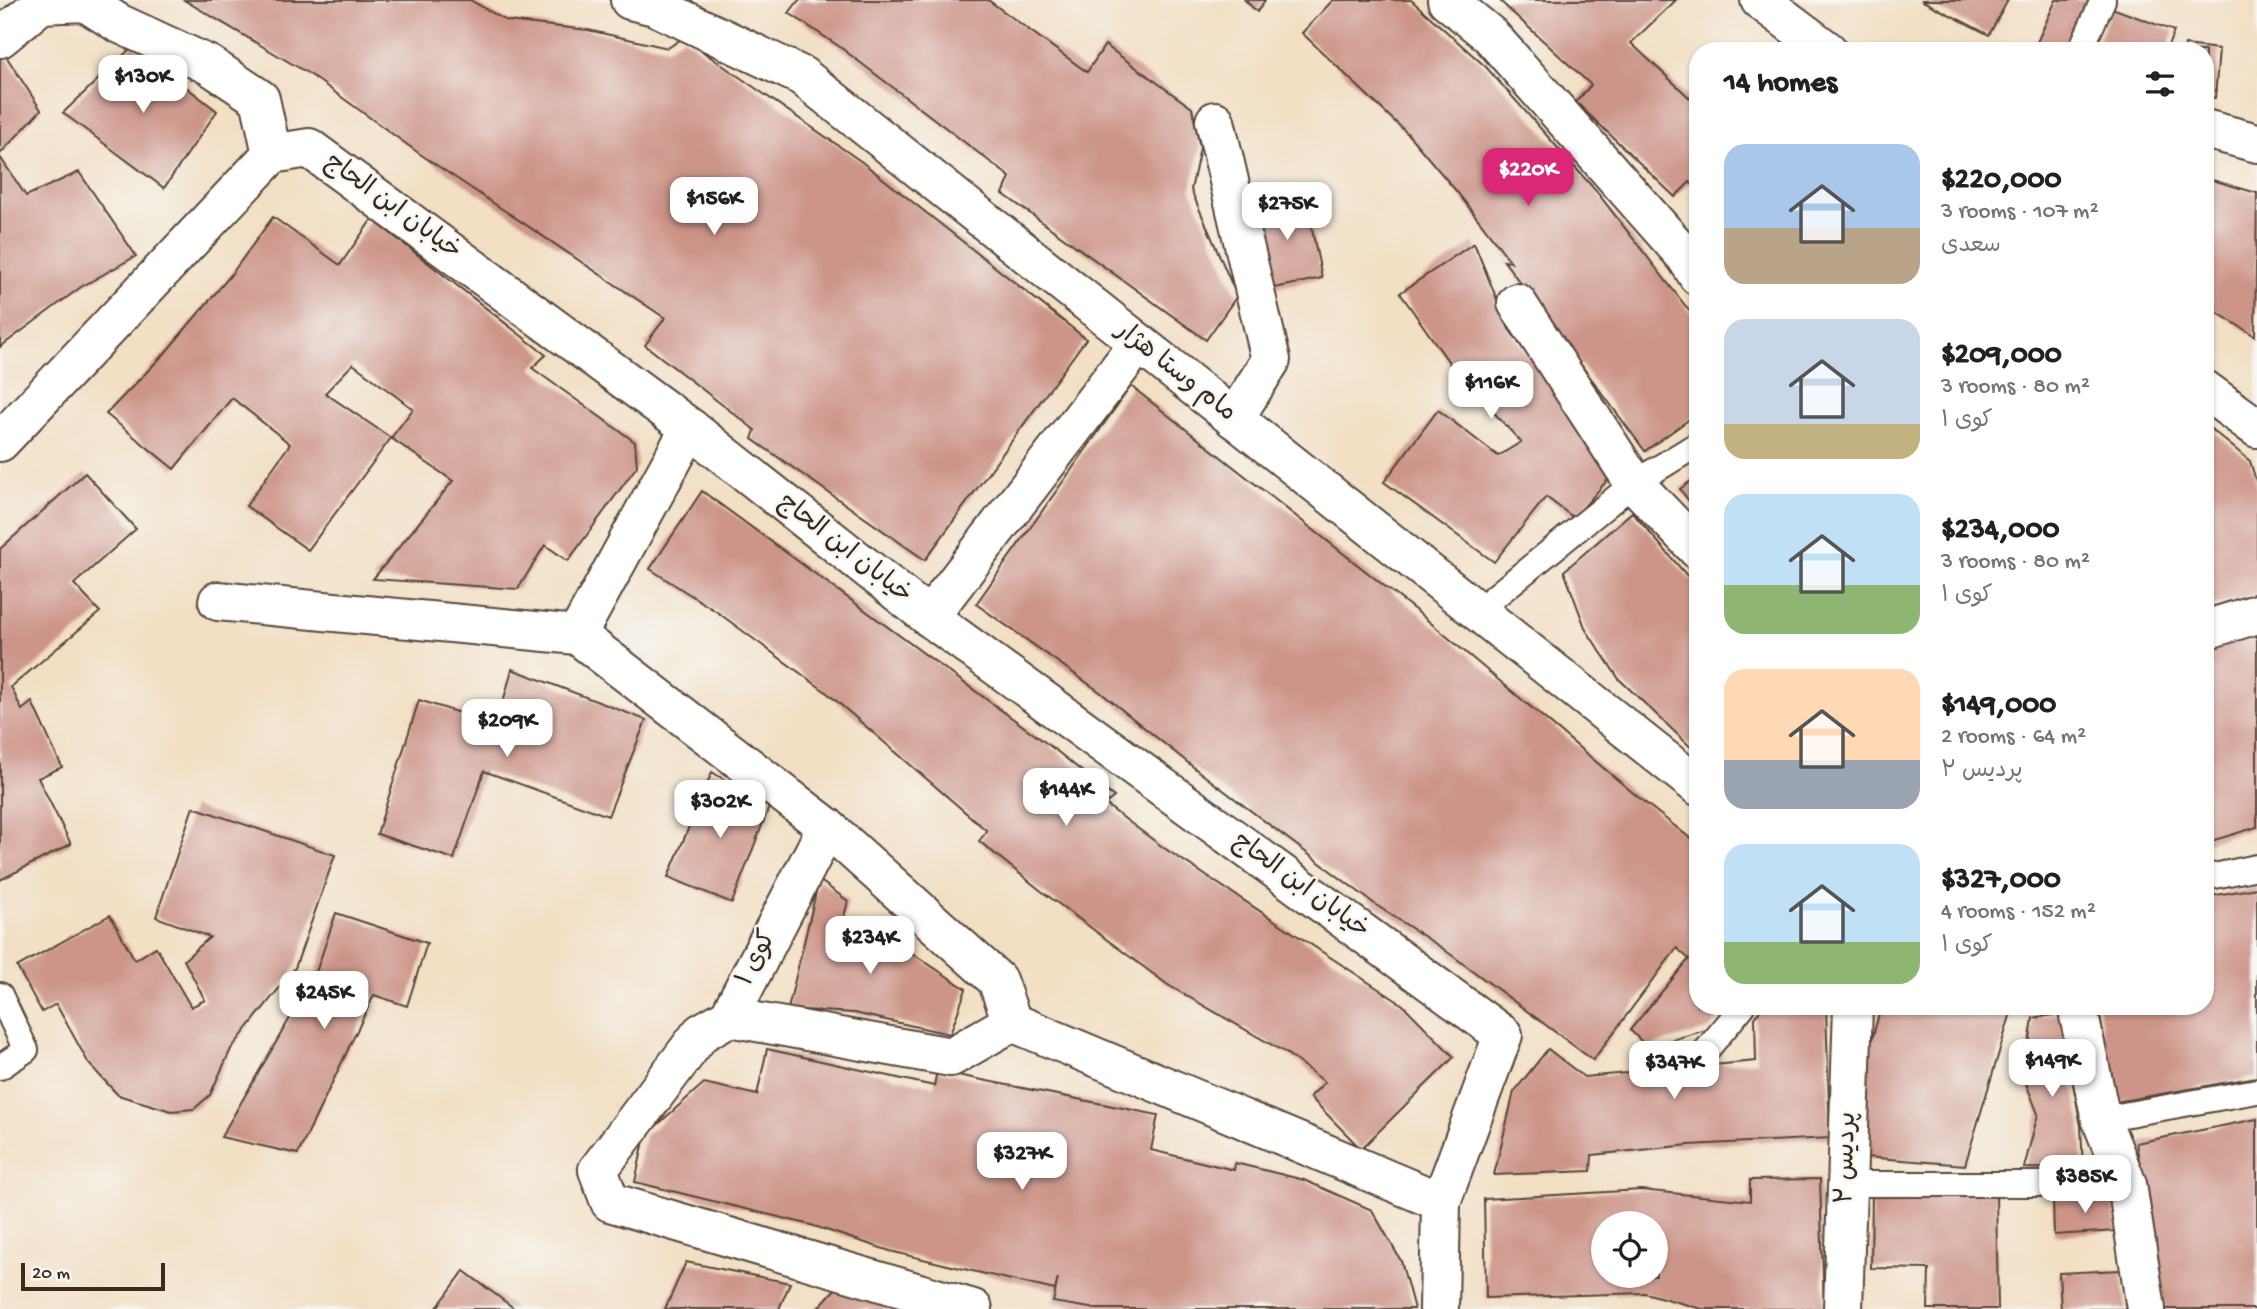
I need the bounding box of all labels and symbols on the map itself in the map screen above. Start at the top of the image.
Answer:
pin: $130K [94,55,192,115]
street label: خیابان ابن الحاج [318,148,466,268]
pin: $220K [1479,148,1577,208]
pin: $156K [665,177,763,237]
pin: $275K [1238,182,1336,242]
street label: مام وستا هژار [1107,315,1241,430]
pin: $116K [1442,362,1540,421]
street label: خیابان ابن الحاج [771,488,917,612]
pin: $209K [458,700,556,759]
pin: $144K [1017,768,1115,828]
pin: $302K [671,780,769,840]
street label: خیابان ابن الحاج [1226,827,1374,947]
pin: $234K [821,916,919,976]
street label: کوی ۱ [731,926,785,992]
pin: $245K [275,972,373,1031]
pin: $149K [2003,1040,2101,1099]
pin: $347K [1625,1042,1723,1101]
street label: پردیس ۲ [1831,1111,1865,1205]
pin: $327K [973,1132,1071,1192]
pin: $385K [2036,1156,2134,1215]
scale bar [21,1260,164,1292]

